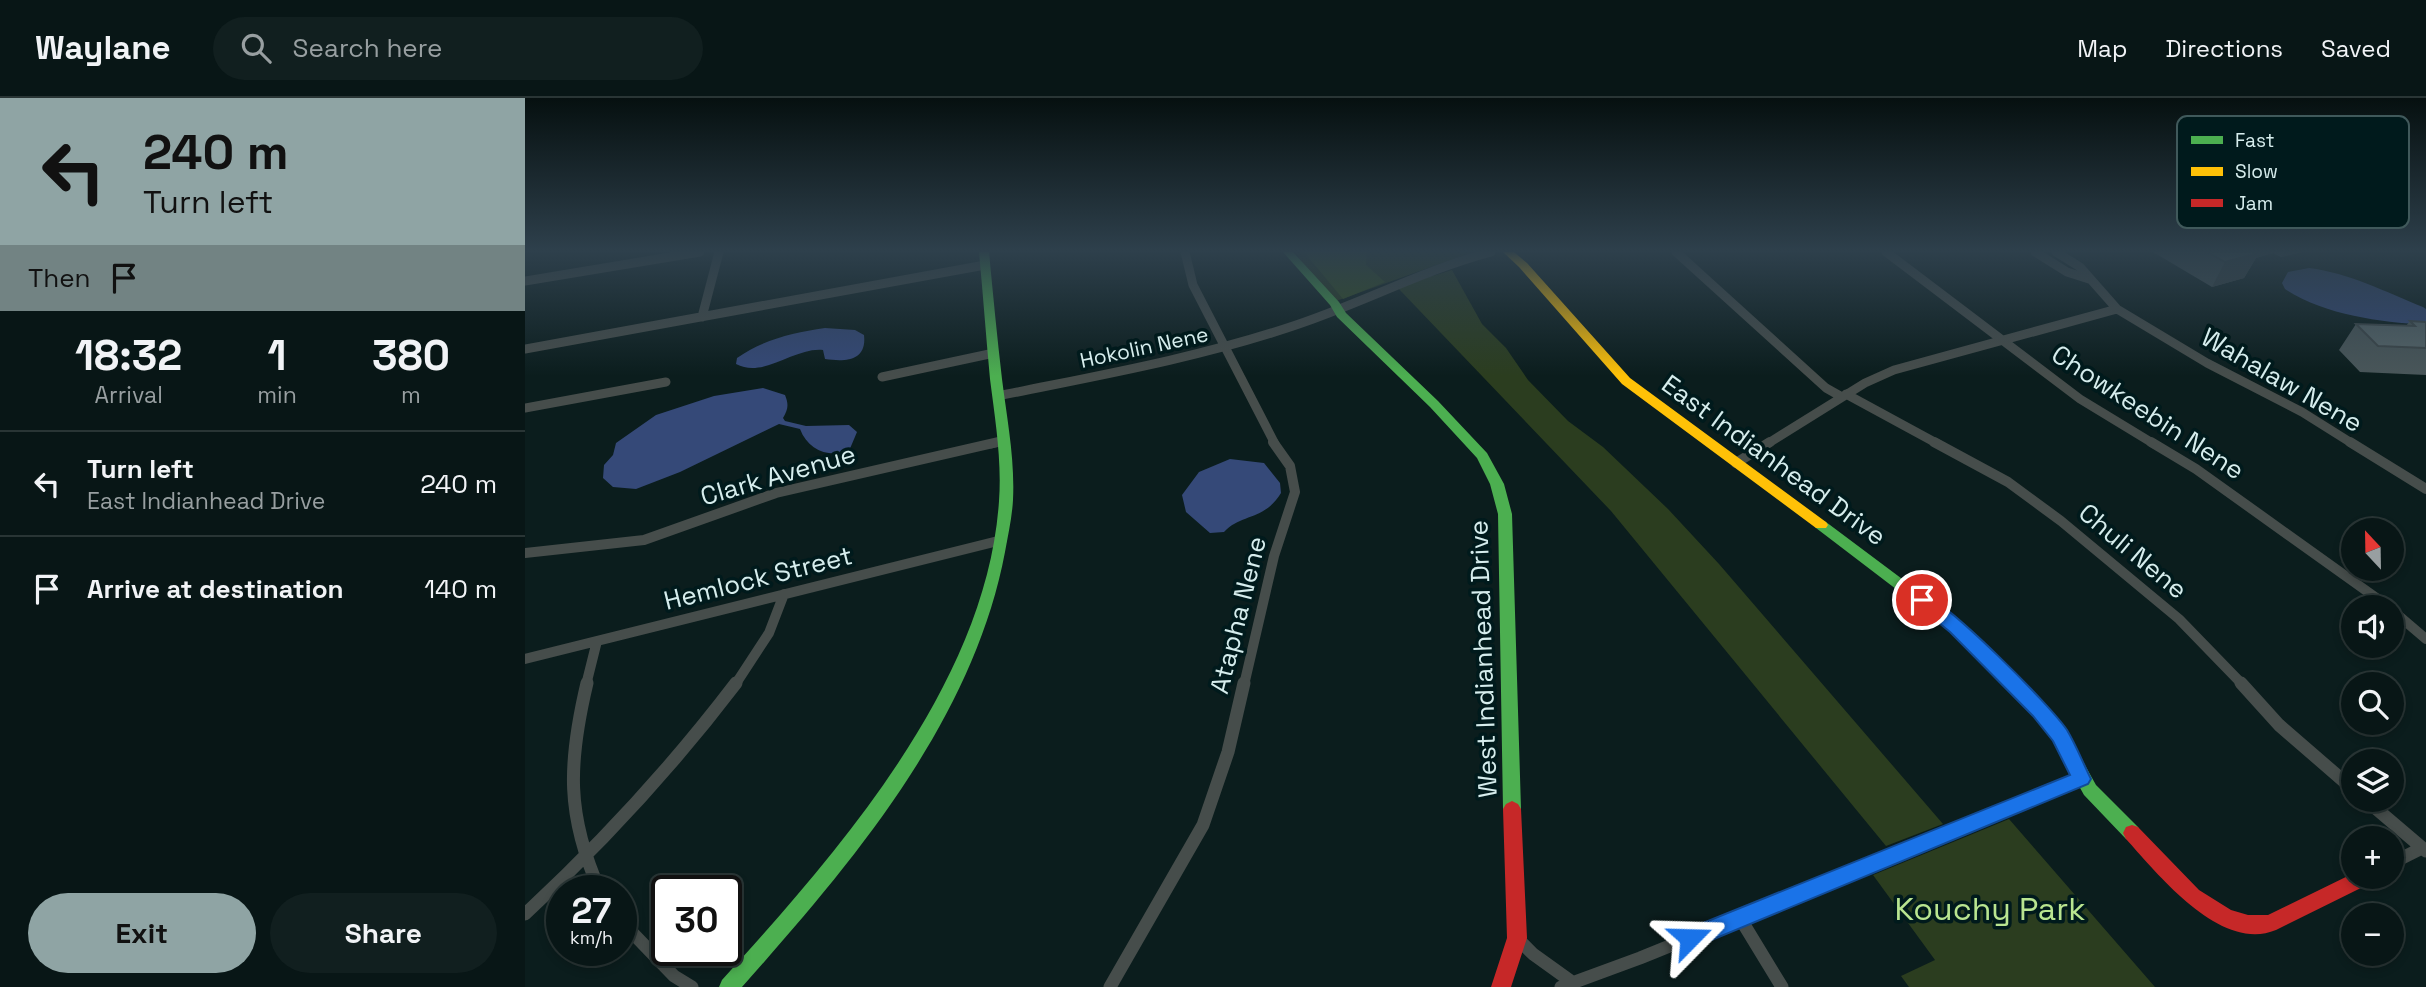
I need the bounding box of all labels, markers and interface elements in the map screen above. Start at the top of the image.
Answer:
search box [213,17,703,80]
text: Waylane [35,27,171,69]
icon: search [237,29,275,67]
text: Search here [293,31,442,65]
text: Map [2077,33,2127,64]
text: Directions [2165,33,2283,64]
text: Saved [2321,33,2391,64]
legend [2177,116,2409,228]
text: 240 m [143,121,289,183]
icon: left [28,126,119,217]
text: Fast [2235,128,2275,153]
text: Slow [2235,159,2278,184]
text: Turn left [143,182,273,222]
text: Jam [2235,191,2273,216]
icon: arrive [105,259,143,297]
text: Then [28,261,91,295]
street label: Hokolin Nene [1077,320,1211,374]
street label: Wahalaw Nene [2195,320,2369,440]
text: 18:32 [75,329,182,382]
text: 1 [268,329,287,382]
text: 380 [372,329,450,382]
street label: Chowkeebin Nene [2045,337,2251,487]
street label: East Indianhead Drive [1655,367,1893,553]
text: Arrival [94,380,163,410]
text: min [257,380,297,410]
text: m [401,380,421,410]
street label: Clark Avenue [696,437,860,513]
text: Turn left [87,452,194,486]
icon: left [28,465,66,503]
text: 240 m [420,467,497,501]
text: East Indianhead Drive [87,486,325,516]
street label: Chuli Nene [2072,496,2194,606]
north arrow [2341,518,2405,581]
map controls [2341,518,2404,966]
street label: West Indianhead Drive [1461,520,1505,798]
street label: Atapha Nene [1202,533,1274,697]
street label: Hemlock Street [660,538,856,618]
icon: arrive [28,570,66,608]
pin [1892,570,1952,630]
text: Arrive at destination [87,572,344,606]
text: 140 m [424,572,497,606]
icon: arrive [1903,581,1941,619]
button: sound [2341,595,2404,658]
button: search [2341,672,2404,735]
button: layers [2341,749,2404,812]
button: + [2341,826,2404,889]
speed limit sign: 30 [651,875,742,966]
text: 27 [572,889,611,933]
park label: Kouchy Park [1894,889,2086,929]
button: Exit [28,893,256,973]
button: Share [270,893,497,973]
position arrow [1653,901,1727,975]
button: − [2341,903,2404,966]
text: km/h [570,926,613,949]

